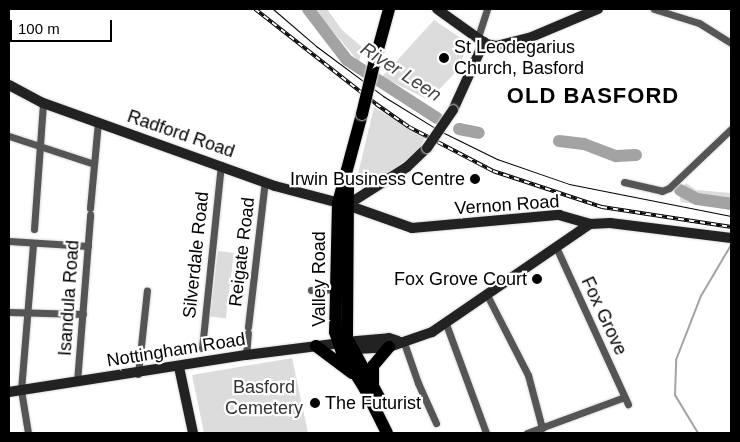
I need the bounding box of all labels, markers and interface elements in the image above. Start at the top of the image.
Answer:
scale bar [12,10,115,42]
text: 100 m [18,20,60,37]
water label: River Leen [356,37,446,107]
place label: St Leodegarius Church, Basford [454,37,584,80]
marker: St Leodegarius Church, Basford [438,52,450,64]
district label: OLD BASFORD [505,83,681,109]
street label: Radford Road [125,106,237,162]
place label: Irwin Business Centre [290,168,465,190]
marker: Irwin Business Centre [469,173,481,185]
street label: Silverdale Road [179,191,213,319]
street label: Vernon Road [454,191,560,219]
street label: Reigate Road [225,196,259,308]
street label: Valley Road [308,231,330,327]
street label: Isandula Road [54,239,84,357]
place label: Fox Grove Court [394,268,527,290]
marker: Fox Grove Court [531,273,543,285]
street label: Fox Grove [576,273,632,359]
street label: Nottingham Road [105,328,247,372]
park label: Basford Cemetery [225,377,303,419]
place label: The Futurist [325,392,421,414]
marker: The Futurist [309,397,321,409]

